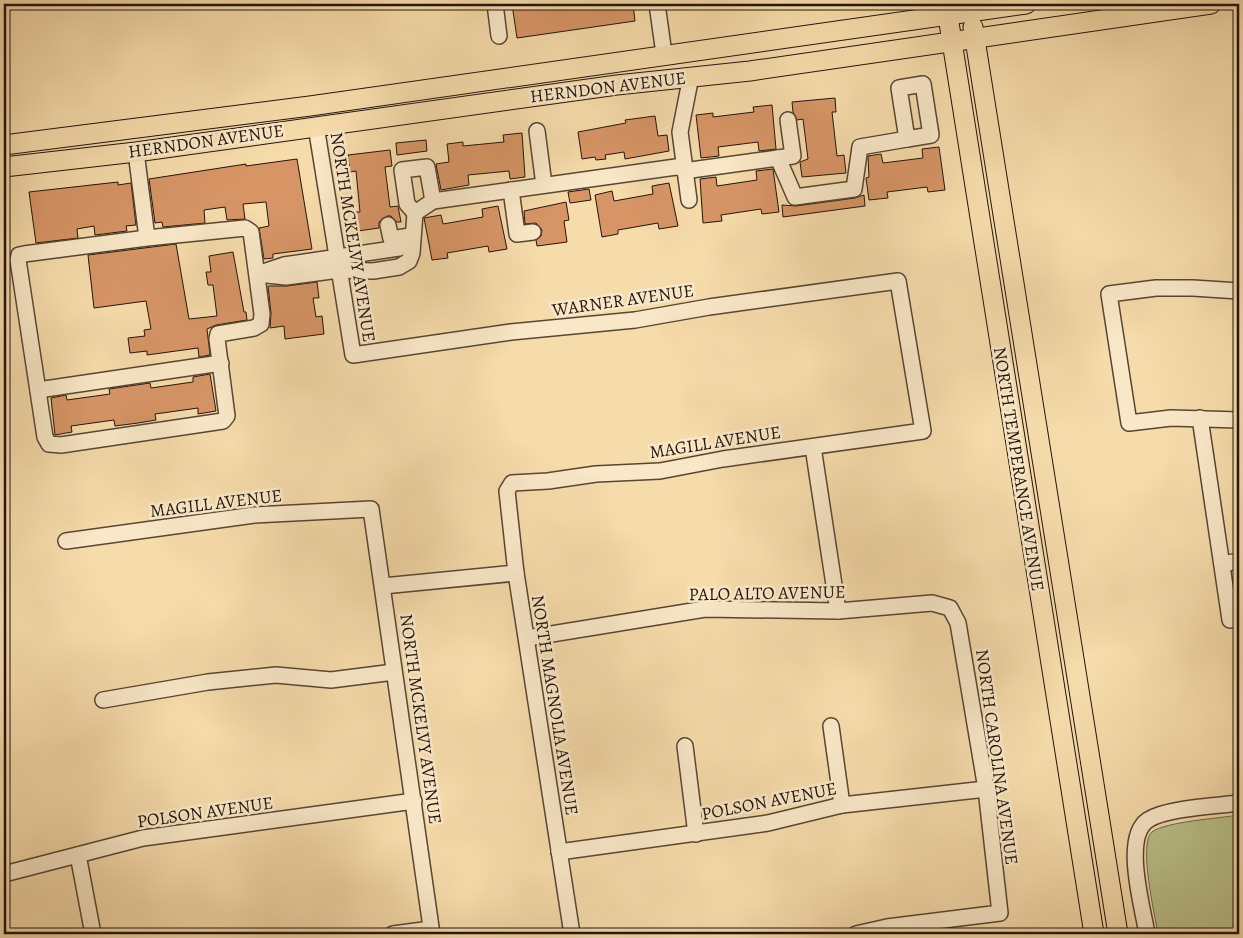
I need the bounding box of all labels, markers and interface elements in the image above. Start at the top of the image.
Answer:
street label: HERNDON AVENUE [529,66,687,108]
street label: HERNDON AVENUE [127,118,285,164]
street label: NORTH MCKELVY AVENUE [325,130,381,344]
street label: WARNER AVENUE [550,278,695,322]
street label: NORTH TEMPERANCE AVENUE [988,345,1050,593]
street label: MAGILL AVENUE [648,420,782,464]
street label: MAGILL AVENUE [149,483,283,523]
street label: PALO ALTO AVENUE [688,580,846,606]
street label: NORTH MAGNOLIA AVENUE [526,593,584,817]
street label: NORTH MCKELVY AVENUE [394,612,448,826]
street label: NORTH CAROLINA AVENUE [970,648,1024,866]
street label: POLSON AVENUE [699,776,839,826]
street label: POLSON AVENUE [135,791,275,833]

